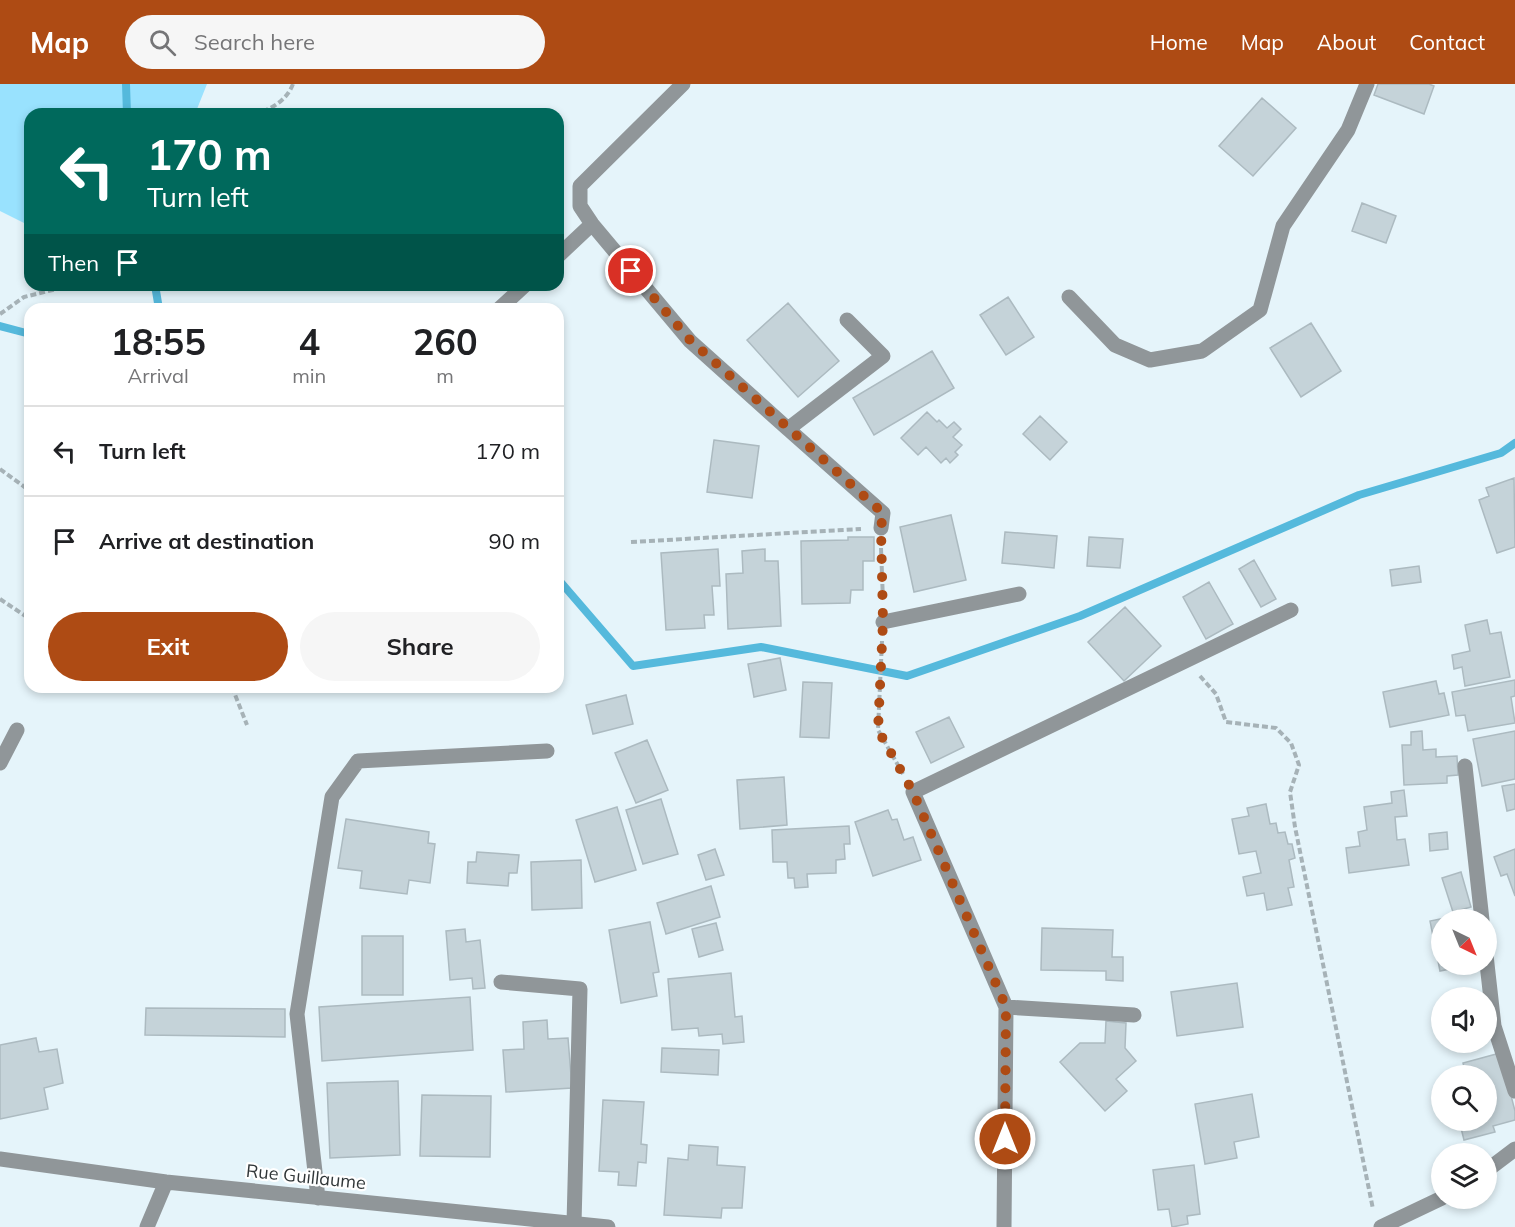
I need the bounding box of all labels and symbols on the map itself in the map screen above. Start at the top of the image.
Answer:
pin [605,245,656,296]
north arrow [1431,909,1497,975]
position arrow [973,1107,1037,1171]
street label: Rue Guillaume [245,1159,367,1194]

